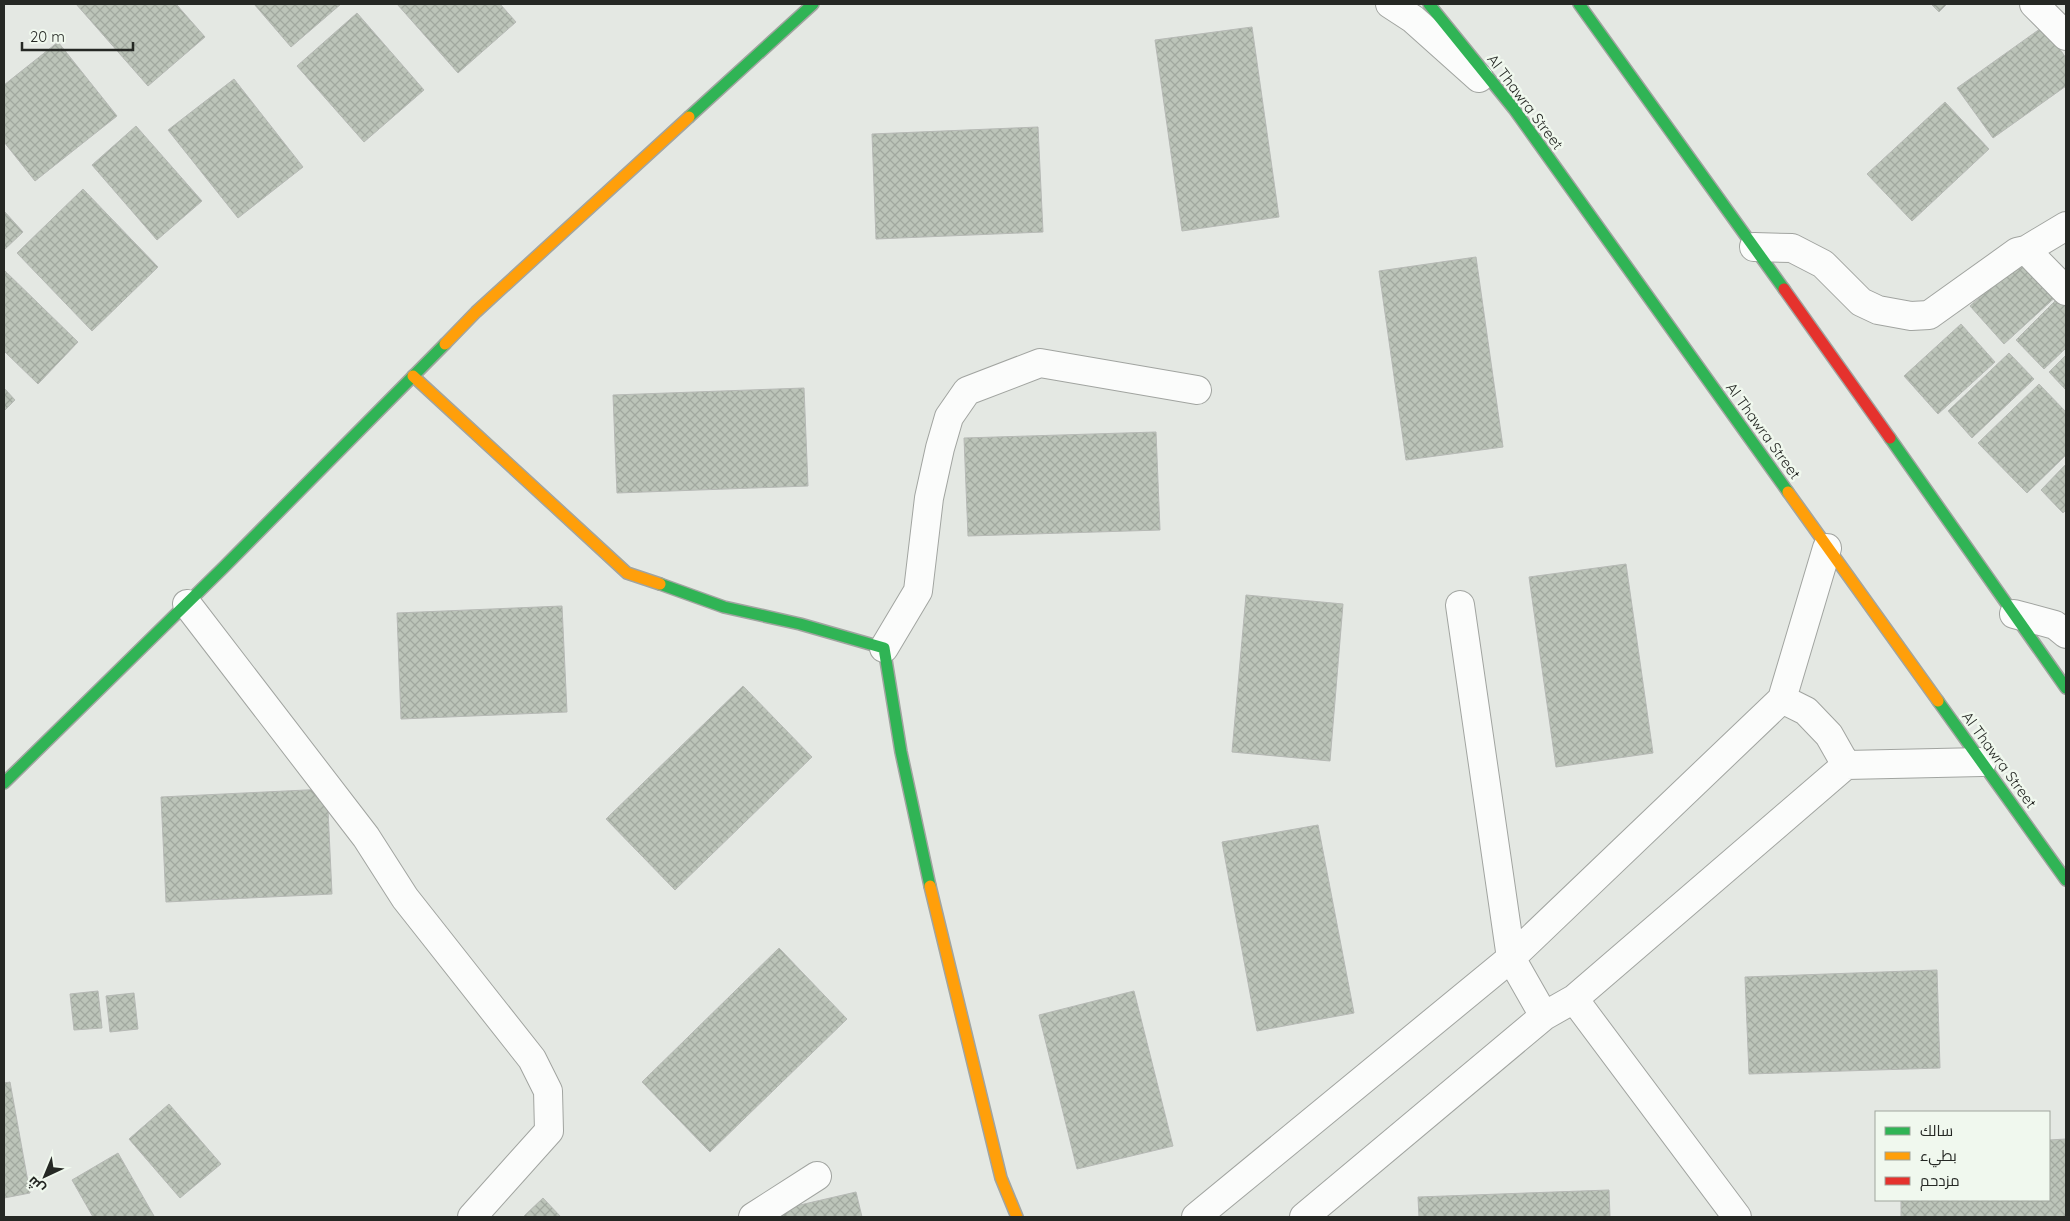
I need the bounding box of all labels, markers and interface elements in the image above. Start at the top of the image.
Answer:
scale bar [22,20,134,52]
text: 20 m [30,27,65,46]
street label: Al Thawra Street [1483,50,1568,153]
street label: Al Thawra Street [1722,379,1805,483]
street label: Al Thawra Street [1958,708,2041,812]
legend [1875,1111,2050,1201]
text: سالك [1920,1121,1953,1140]
text: بطيء [1920,1146,1957,1168]
north arrow [20,1151,70,1201]
text: مزدحم [1920,1171,1960,1191]
text: ش [23,1173,49,1198]

